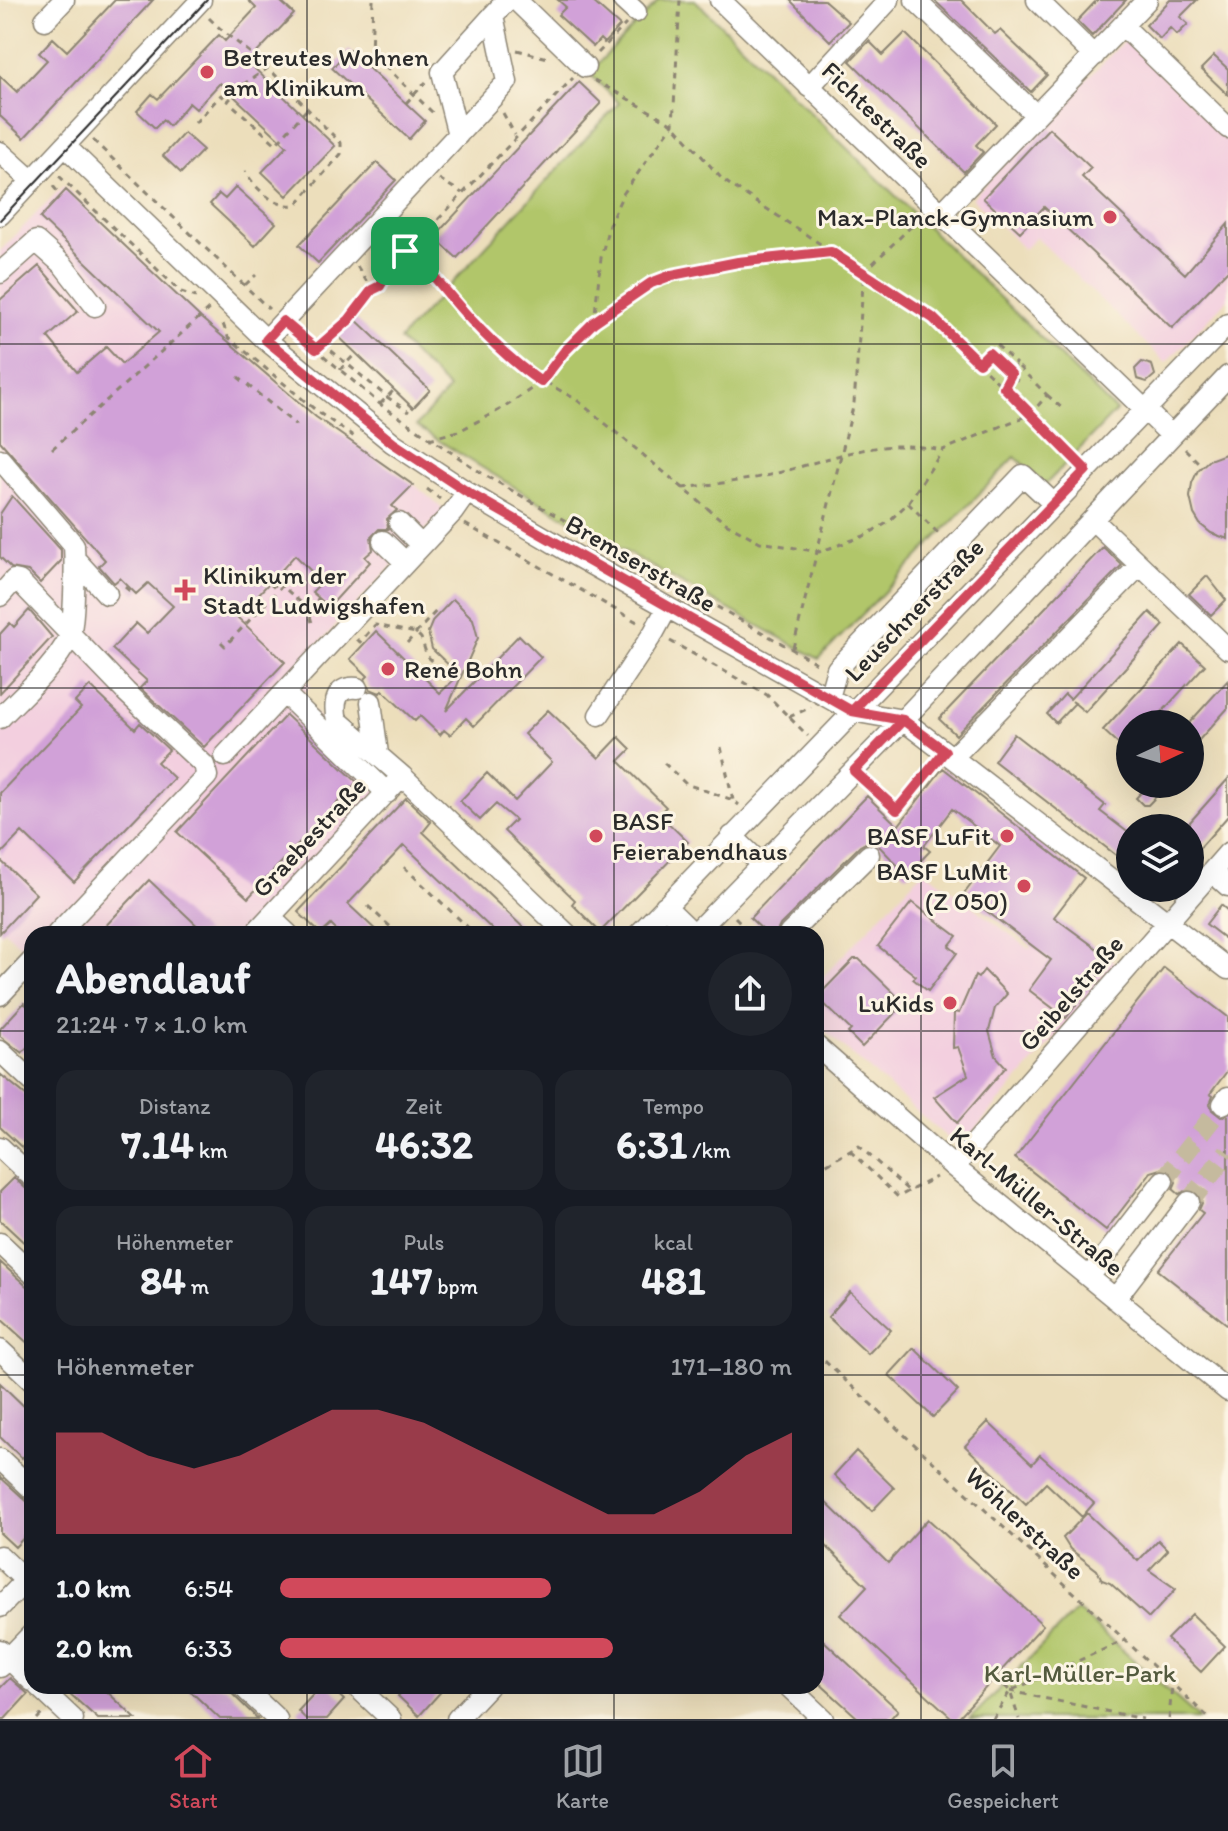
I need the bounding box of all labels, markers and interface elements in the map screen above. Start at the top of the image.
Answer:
place label: Betreutes Wohnen am Klinikum [223,41,429,103]
street label: Fichtestraße [815,54,939,176]
marker: Betreutes Wohnen am Klinikum [198,63,216,81]
place label: Max-Planck-Gymnasium [817,201,1094,233]
marker: Max-Planck-Gymnasium [1101,208,1119,226]
pin [371,217,439,285]
icon: arrive [383,229,427,273]
street label: Bremserstraße [560,507,722,619]
street label: Leuschnerstraße [838,532,990,688]
place label: Klinikum der Stadt Ludwigshafen [203,559,425,621]
marker: Klinikum der Stadt Ludwigshafen [174,579,196,601]
place label: René Bohn [404,653,523,685]
marker: René Bohn [379,660,397,678]
north arrow [1116,710,1204,798]
map controls [1116,710,1204,902]
street label: Graebestraße [245,770,373,904]
place label: BASF Feierabendhaus [612,805,788,867]
button: layers [1116,814,1204,902]
place label: BASF LuFit [867,820,991,852]
marker: BASF Feierabendhaus [587,827,605,845]
marker: BASF LuFit [998,827,1016,845]
place label: BASF LuMit (Z 050) [876,855,1008,917]
marker: BASF LuMit (Z 050) [1015,877,1033,895]
street label: Geibelstraße [1012,928,1130,1058]
text: Abendlauf [56,951,251,1004]
button: share [708,952,792,1036]
place label: LuKids [858,987,934,1019]
marker: LuKids [941,994,959,1012]
text: 21:24 · 7 × 1.0 km [56,1008,247,1040]
text: Distanz [139,1093,211,1120]
text: Zeit [406,1093,442,1120]
text: Tempo [643,1093,704,1120]
street label: Karl-Müller-Straße [944,1119,1130,1283]
text: 7.14 [122,1120,194,1168]
text: 46:32 [375,1120,473,1168]
text: 6:31 [616,1120,687,1168]
text: km [194,1137,228,1164]
text: /km [687,1137,731,1164]
text: Höhenmeter [116,1229,233,1256]
text: Puls [404,1229,444,1256]
text: kcal [654,1229,693,1256]
text: 84 [140,1256,186,1304]
text: 147 [370,1256,432,1304]
text: 481 [641,1256,706,1304]
text: m [186,1273,209,1300]
text: bpm [432,1273,478,1300]
text: Höhenmeter [56,1350,194,1382]
text: 171–180 m [670,1350,792,1382]
street label: Wöhlerstraße [959,1460,1091,1586]
text: 1.0 km [56,1572,131,1604]
text: 6:54 [184,1572,233,1604]
text: 2.0 km [56,1632,132,1664]
text: 6:33 [184,1632,232,1664]
park label: Karl-Müller-Park [984,1657,1177,1689]
tab: Start [169,1739,218,1814]
tab: Karte [556,1739,609,1814]
tab: Gespeichert [947,1739,1059,1814]

